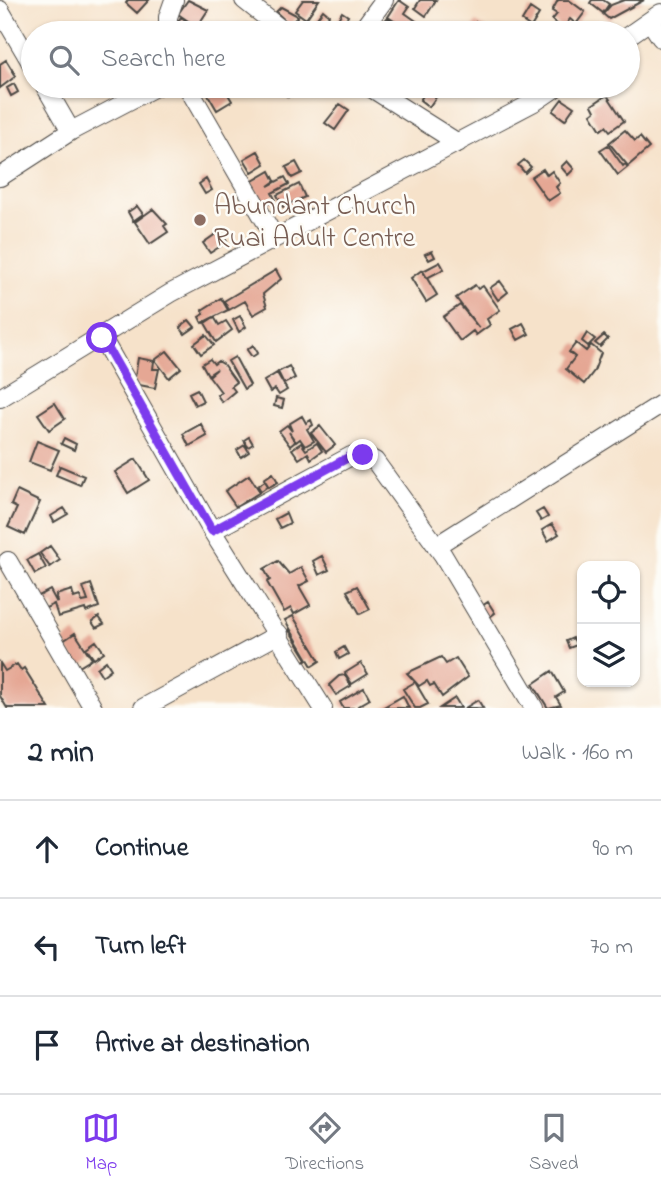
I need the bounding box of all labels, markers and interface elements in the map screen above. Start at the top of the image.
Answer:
search box [21,21,640,98]
icon: search [45,41,83,79]
text: Search here [101,41,226,79]
place label: Abundant Church Ruai Adult Centre [214,187,416,260]
marker: Abundant Church Ruai Adult Centre [192,212,208,228]
route start [86,322,117,353]
route end [347,439,378,470]
map controls [577,561,640,687]
button: locate [577,561,640,624]
button: layers [577,624,640,687]
text: 2 min [28,732,94,776]
text: Walk · 160 m [521,737,633,770]
icon: ahead [28,830,66,868]
text: Continue [95,830,188,868]
text: 90 m [593,833,633,866]
icon: left [28,928,66,966]
text: Turn left [95,928,186,966]
text: 70 m [590,931,633,964]
icon: arrive [28,1026,66,1064]
text: Arrive at destination [95,1026,310,1064]
tab: Map [82,1109,120,1178]
tab: Directions [285,1109,364,1178]
tab: Saved [529,1109,579,1178]

